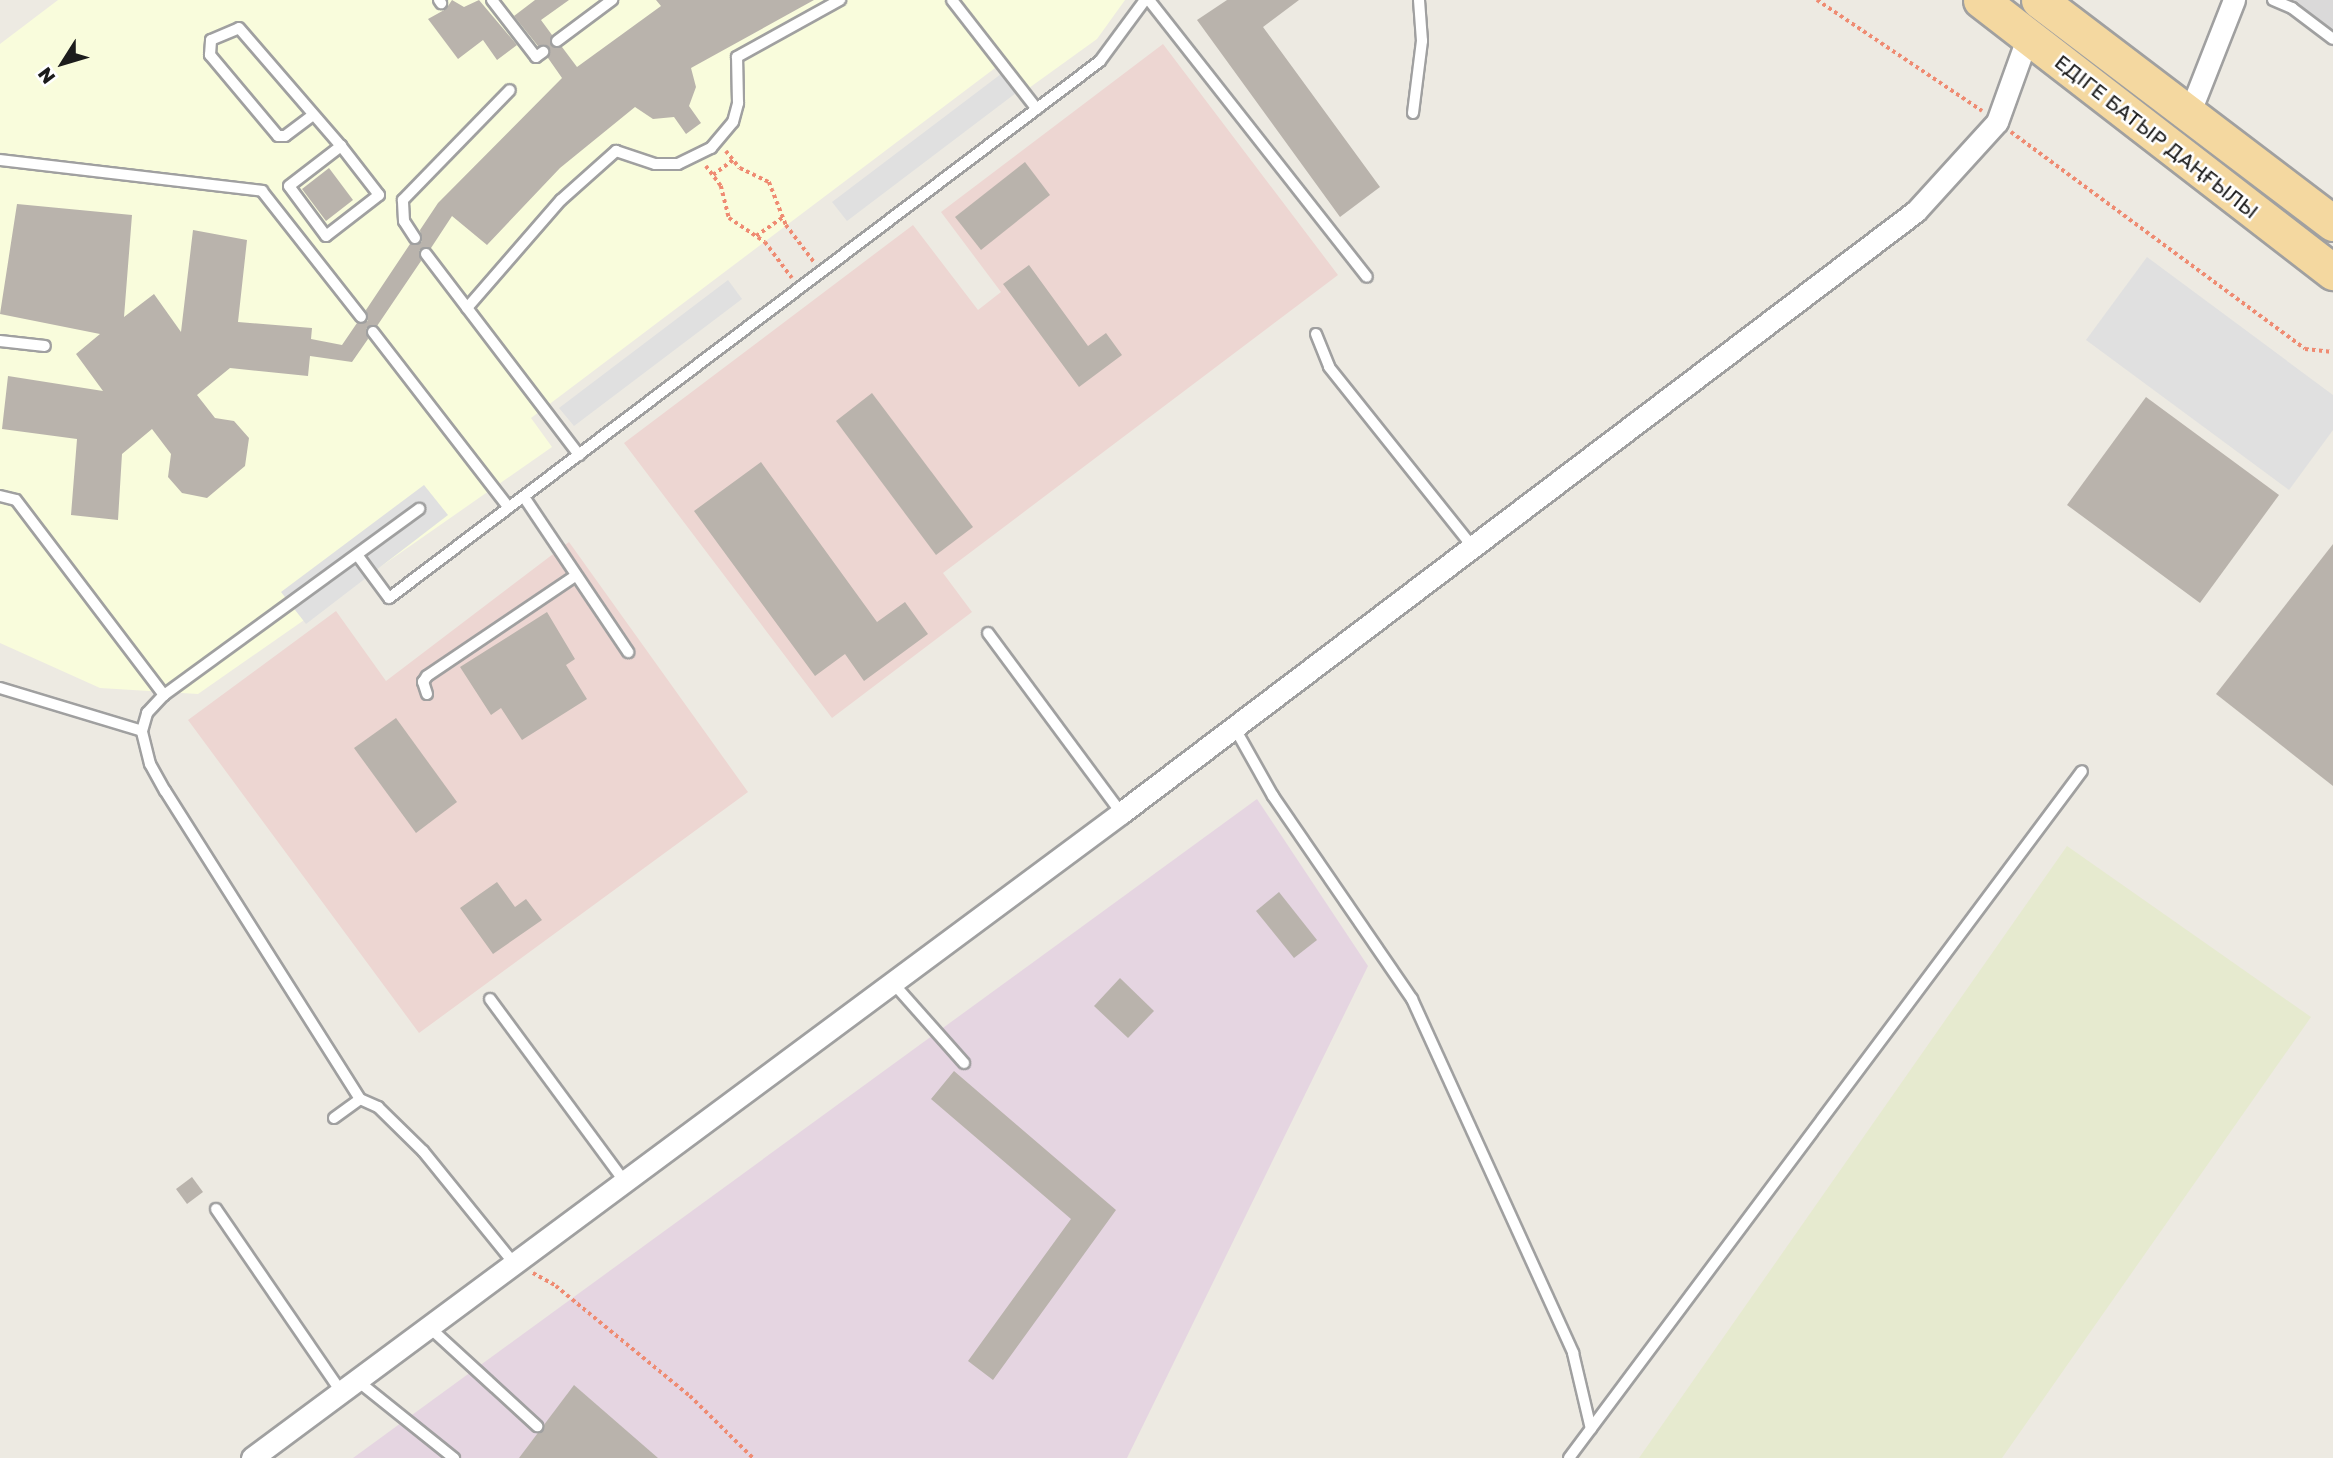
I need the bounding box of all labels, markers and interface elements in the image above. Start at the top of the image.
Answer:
north arrow [28,28,98,98]
street label: ЕДІГЕ БАТЫР ДАҢҒЫЛЫ [2050,49,2264,223]
text: N [32,63,59,89]

